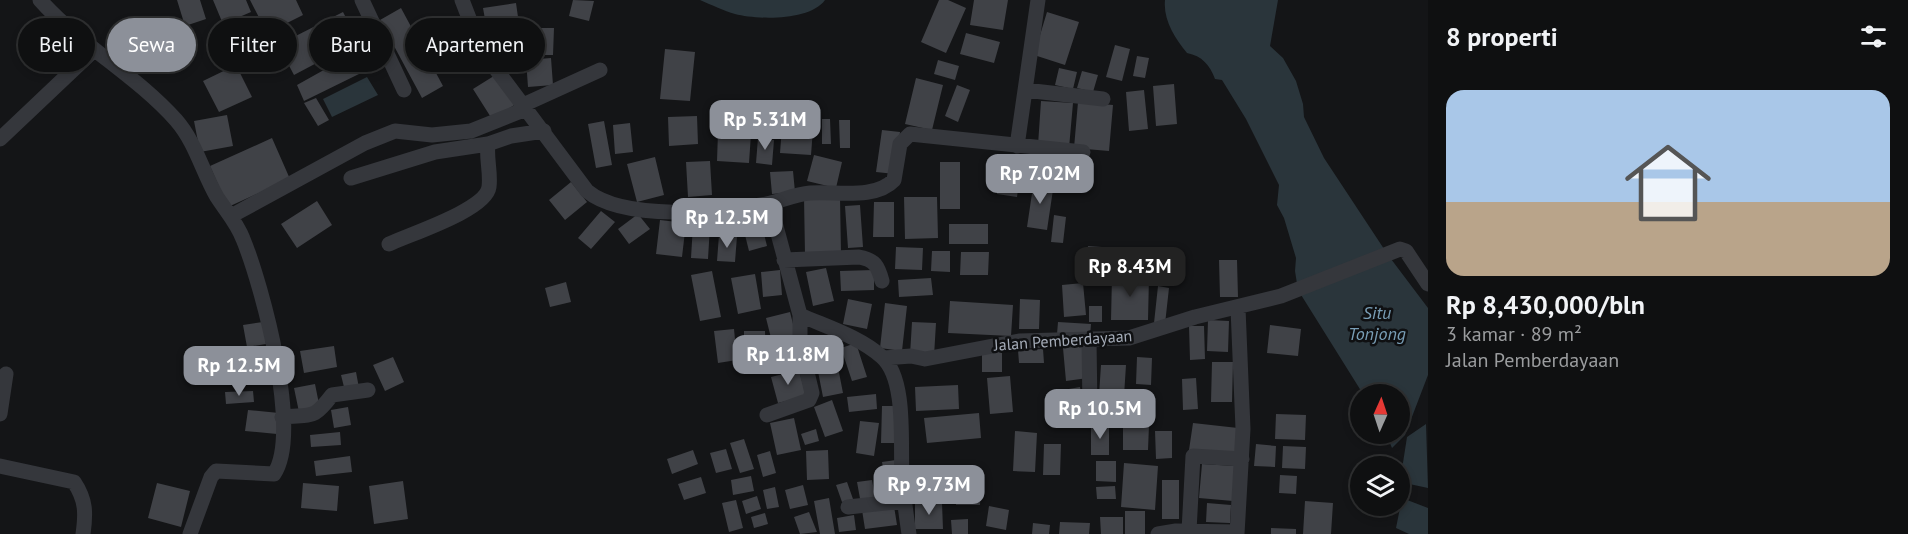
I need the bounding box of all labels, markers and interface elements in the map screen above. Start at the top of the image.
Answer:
chip: Beli [18,18,95,72]
chip: Sewa [107,18,196,72]
chip: Filter [208,18,297,72]
chip: Baru [309,18,393,72]
chip: Apartemen [405,18,545,72]
text: 8 properti [1446,20,1558,53]
icon: filters [1857,20,1890,53]
pin: Rp 5.31M [703,100,827,151]
text: Rp 5.31M [724,106,806,132]
icon: home [1614,129,1722,237]
pin: Rp 7.02M [978,154,1102,205]
text: Rp 7.02M [1000,160,1080,186]
pin: Rp 12.5M [665,198,789,249]
text: Rp 12.5M [686,204,768,230]
pin: Rp 8.43M [1068,247,1192,298]
text: Rp 8.43M [1089,253,1171,279]
text: Rp 8,430,000/bln [1446,288,1645,321]
water label: Situ Tonjong [1348,301,1406,345]
text: 3 kamar · 89 m² [1446,321,1582,347]
street label: Jalan Pemberdayaan [992,325,1133,355]
pin: Rp 11.8M [726,335,850,386]
text: Rp 11.8M [747,341,829,367]
pin: Rp 12.5M [177,346,301,397]
text: Jalan Pemberdayaan [1446,347,1619,373]
text: Rp 12.5M [198,352,280,378]
north arrow [1350,384,1410,444]
map controls [1350,384,1410,516]
pin: Rp 10.5M [1038,389,1162,440]
text: Rp 10.5M [1059,395,1141,421]
button: layers [1350,456,1410,516]
pin: Rp 9.73M [867,465,991,516]
text: Rp 9.73M [888,471,970,497]

